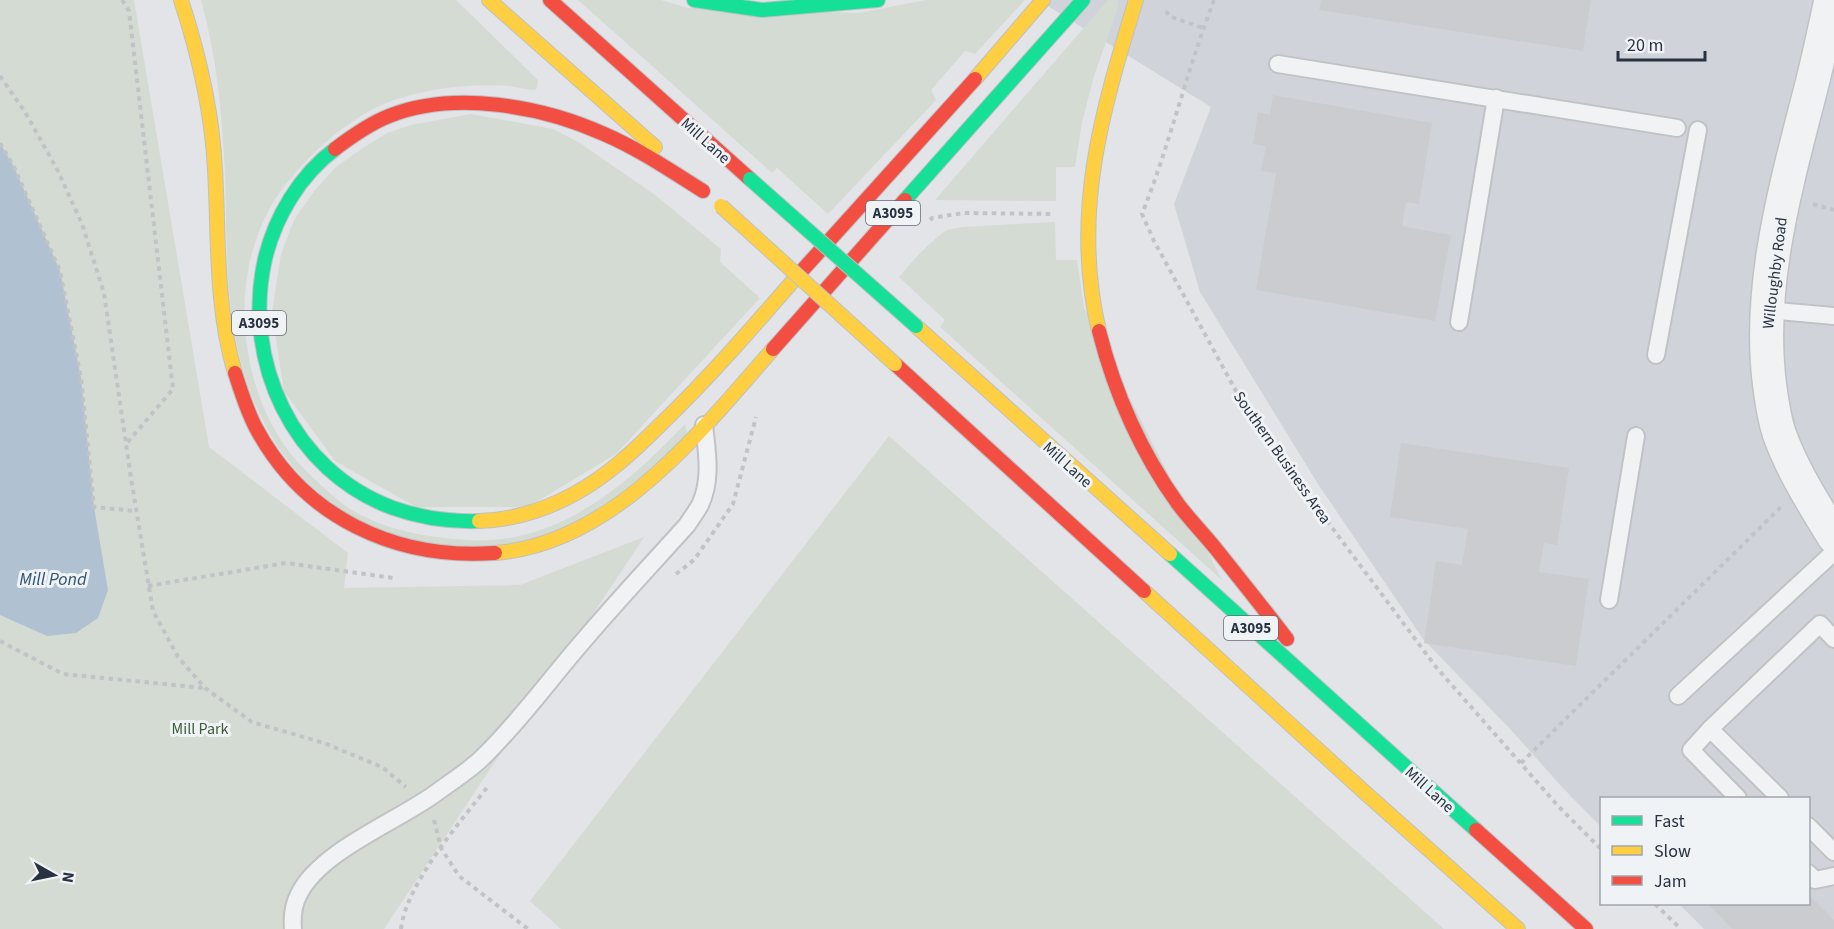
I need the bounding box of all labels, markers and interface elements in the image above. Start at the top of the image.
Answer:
scale bar [1618,24,1705,62]
text: 20 m [1627,33,1663,58]
street label: Mill Lane [676,113,735,169]
road number: A3095 [866,201,920,225]
street label: Willoughby Road [1757,216,1793,330]
road number: A3095 [232,311,286,335]
street label: Southern Business Area [1228,387,1336,528]
street label: Mill Lane [1038,437,1097,493]
water label: Mill Pond [19,567,87,592]
road number: A3095 [1224,616,1278,640]
park label: Mill Park [172,718,228,740]
street label: Mill Lane [1400,762,1459,818]
legend [1600,797,1810,905]
text: Fast [1654,809,1685,834]
text: Slow [1654,839,1691,864]
north arrow [24,845,84,905]
text: Jam [1654,869,1687,894]
text: N [56,870,80,884]

